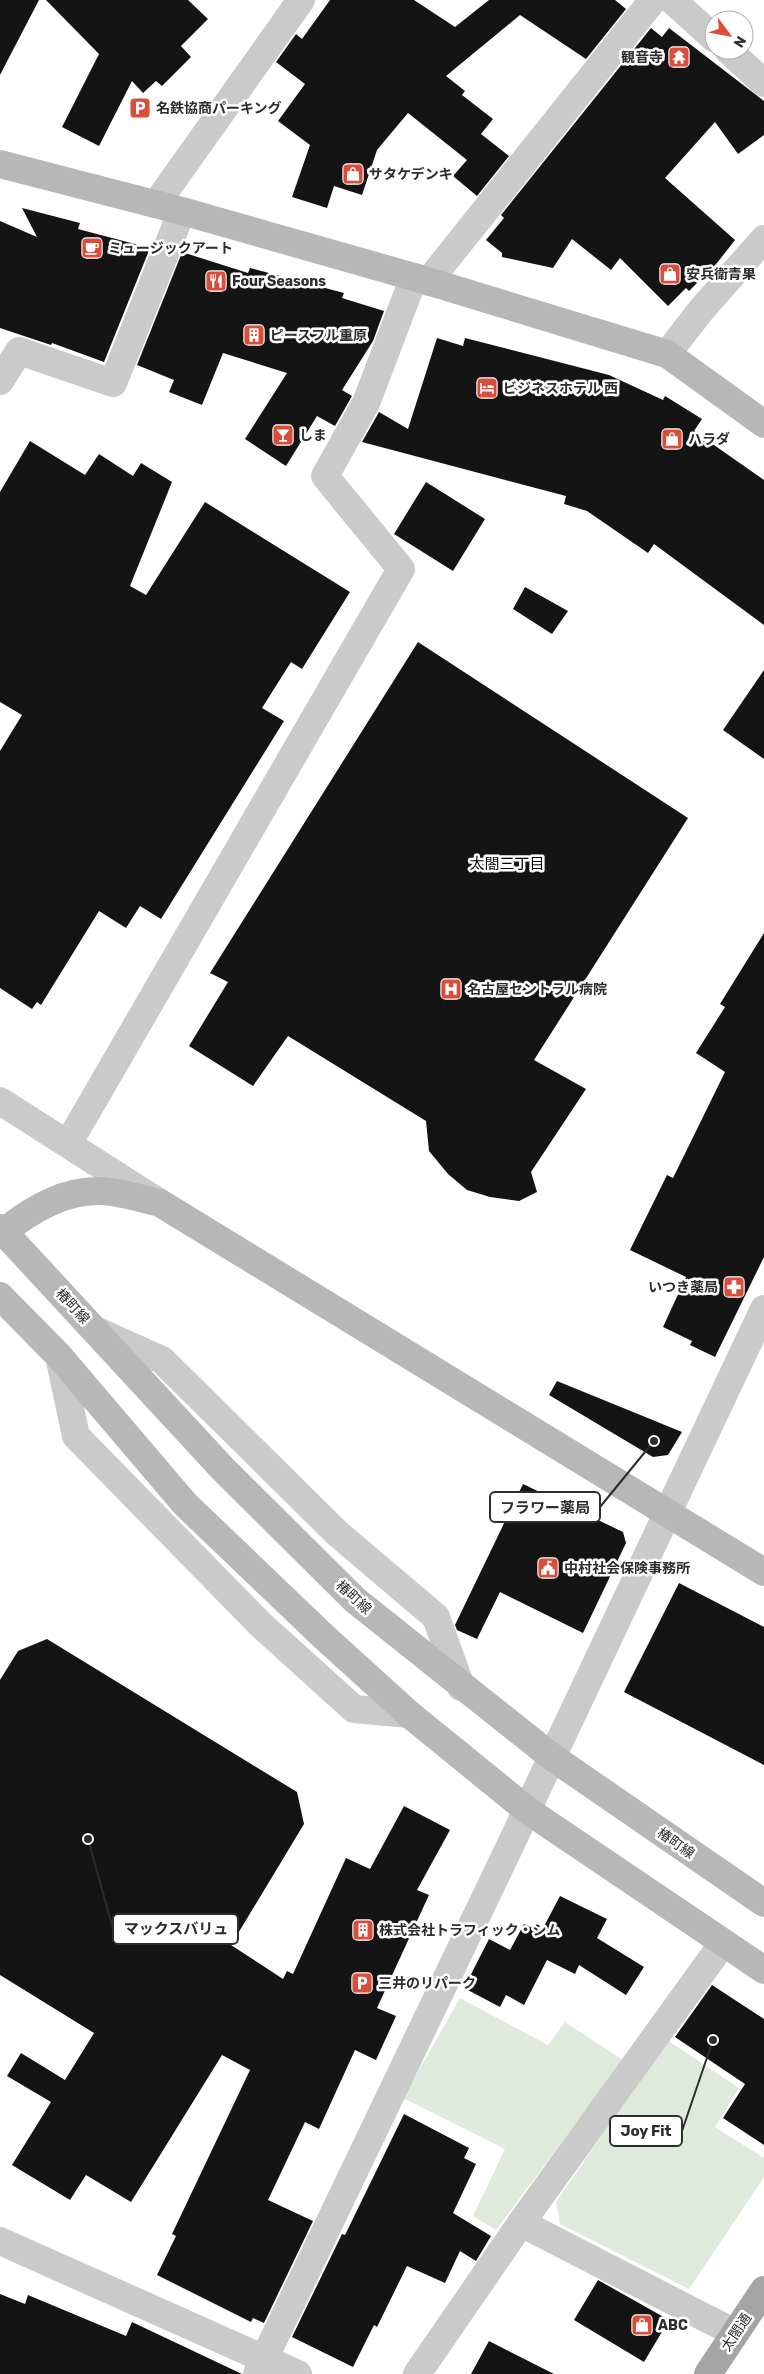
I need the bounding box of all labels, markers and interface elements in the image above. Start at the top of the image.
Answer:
north arrow [704,10,754,60]
text: N [730,33,749,50]
temple icon: 観音寺 [667,45,691,69]
place label: 観音寺 [621,49,663,66]
parking icon: 名鉄協商パーキング [128,96,152,120]
place label: 名鉄協商パーキング [156,100,282,117]
shop icon: サタケデンキ [341,162,365,186]
place label: サタケデンキ [369,166,453,183]
cafe icon: ミュージックアート [80,236,104,260]
place label: ミュージックアート [108,240,233,257]
shop icon: 安兵衛青果 [658,262,682,286]
place label: 安兵衛青果 [686,266,756,283]
restaurant icon: Four Seasons [204,269,228,293]
place label: Four Seasons [232,273,326,290]
building icon: ピースフル重原 [242,323,266,347]
place label: ピースフル重原 [270,327,367,344]
hotel icon: ビジネスホテル 西 [475,376,499,400]
place label: ビジネスホテル 西 [503,380,618,397]
bar icon: しま [271,423,295,447]
place label: しま [299,427,327,444]
shop icon: ハラダ [660,427,684,451]
place label: ハラダ [688,431,730,448]
district label: 太閤三丁目 [469,855,545,873]
hospital icon: 名古屋セントラル病院 [439,977,463,1001]
place label: 名古屋セントラル病院 [467,981,607,998]
pharmacy icon: いつき薬局 [722,1275,746,1299]
place label: いつき薬局 [648,1279,718,1296]
street label: 椿町線 [52,1285,93,1327]
callout: フラワー薬局 [490,1492,600,1522]
text: フラワー薬局 [500,1499,590,1517]
public building icon: 中村社会保険事務所 [536,1556,560,1580]
place label: 中村社会保険事務所 [564,1560,690,1577]
street label: 椿町線 [332,1577,375,1618]
street label: 椿町線 [654,1824,698,1862]
callout: マックスバリュ [113,1914,238,1944]
building icon: 株式会社トラフィック・シム [351,1918,375,1942]
text: マックスバリュ [124,1920,228,1938]
place label: 株式会社トラフィック・シム [379,1922,560,1939]
parking icon: 三井のリパーク [350,1971,374,1995]
place label: 三井のリパーク [378,1975,476,1992]
callout: Joy Fit [610,2116,682,2146]
text: Joy Fit [620,2122,672,2140]
street label: 太閤通 [718,2310,755,2354]
shop icon: ABC [630,2313,654,2337]
place label: ABC [658,2317,688,2334]

